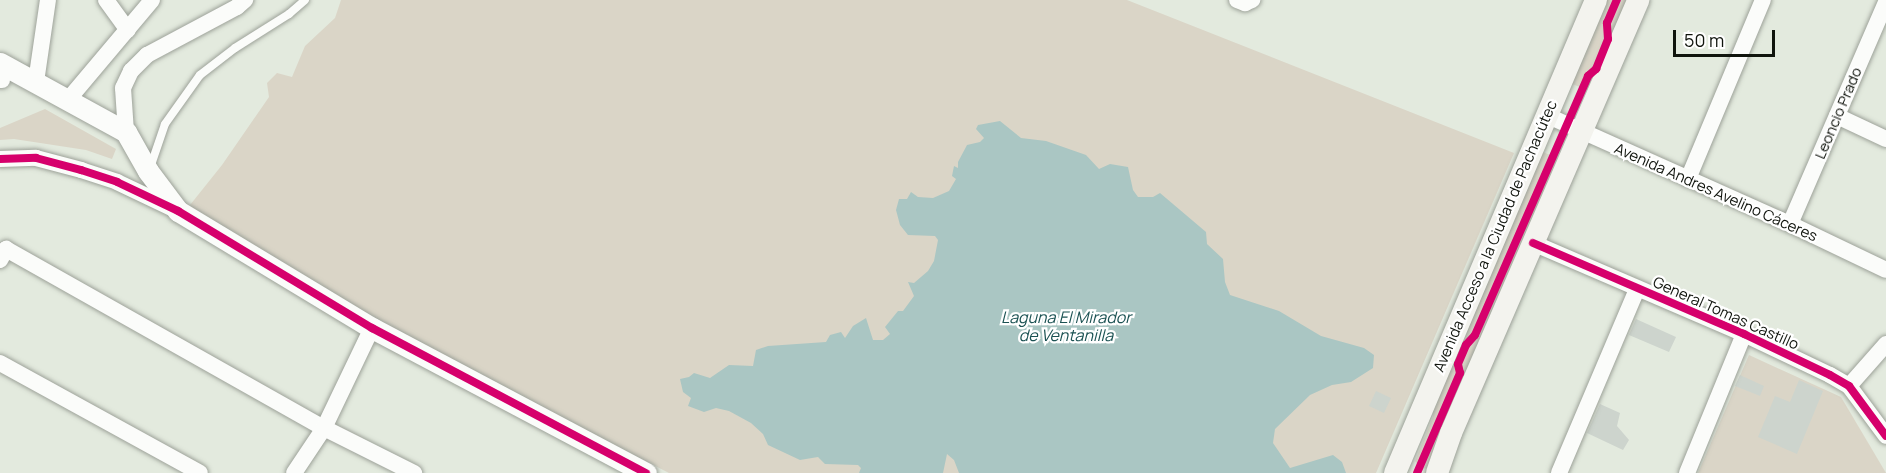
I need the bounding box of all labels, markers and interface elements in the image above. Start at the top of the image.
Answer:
scale bar [1676,18,1778,56]
text: 50 m [1684,28,1724,52]
street label: Leoncio Prado [1811,64,1865,162]
street label: Avenida Acceso a la Ciudad de Pachacútec [1429,98,1561,374]
street label: Avenida Andres Avelino Cáceres [1612,139,1820,245]
street label: General Tomas Castillo [1650,273,1802,353]
water label: Laguna El Mirador de Ventanilla [1001,307,1131,345]

